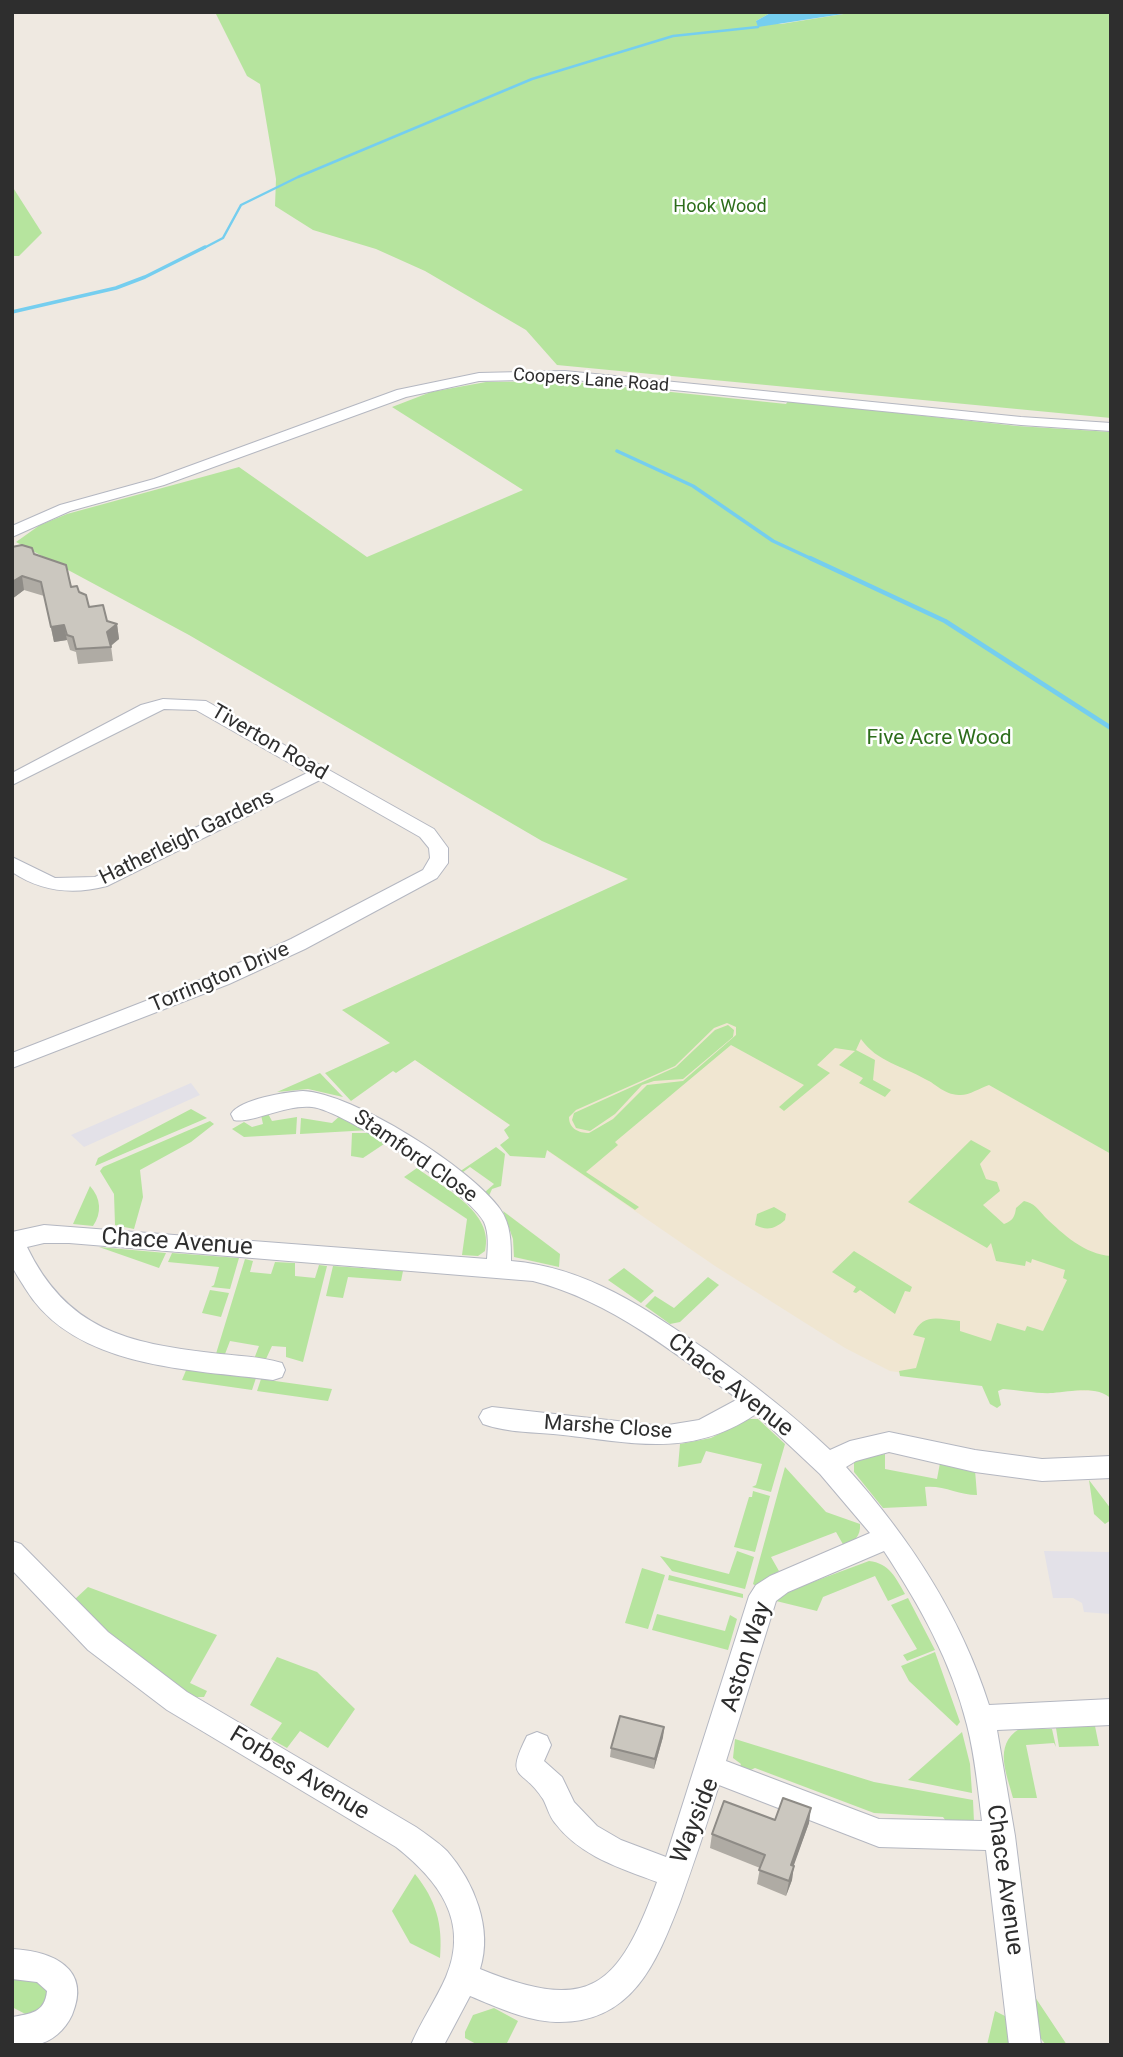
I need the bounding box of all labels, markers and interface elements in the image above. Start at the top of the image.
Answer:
park label: Hook Wood [673,196,767,218]
street label: Coopers Lane Road [512,365,670,397]
street label: Tiverton Road [206,700,332,786]
park label: Five Acre Wood [866,726,1012,752]
street label: Hatherleigh Gardens [96,785,278,891]
street label: Torrington Drive [147,937,293,1019]
street label: Stamford Close [348,1105,482,1209]
street label: Chace Avenue [100,1223,254,1263]
street label: Chace Avenue [661,1328,799,1444]
street label: Marshe Close [543,1411,673,1445]
street label: Aston Way [716,1598,778,1716]
street label: Forbes Avenue [224,1721,374,1827]
street label: Wayside [666,1774,726,1868]
street label: Chace Avenue [979,1803,1029,1957]

